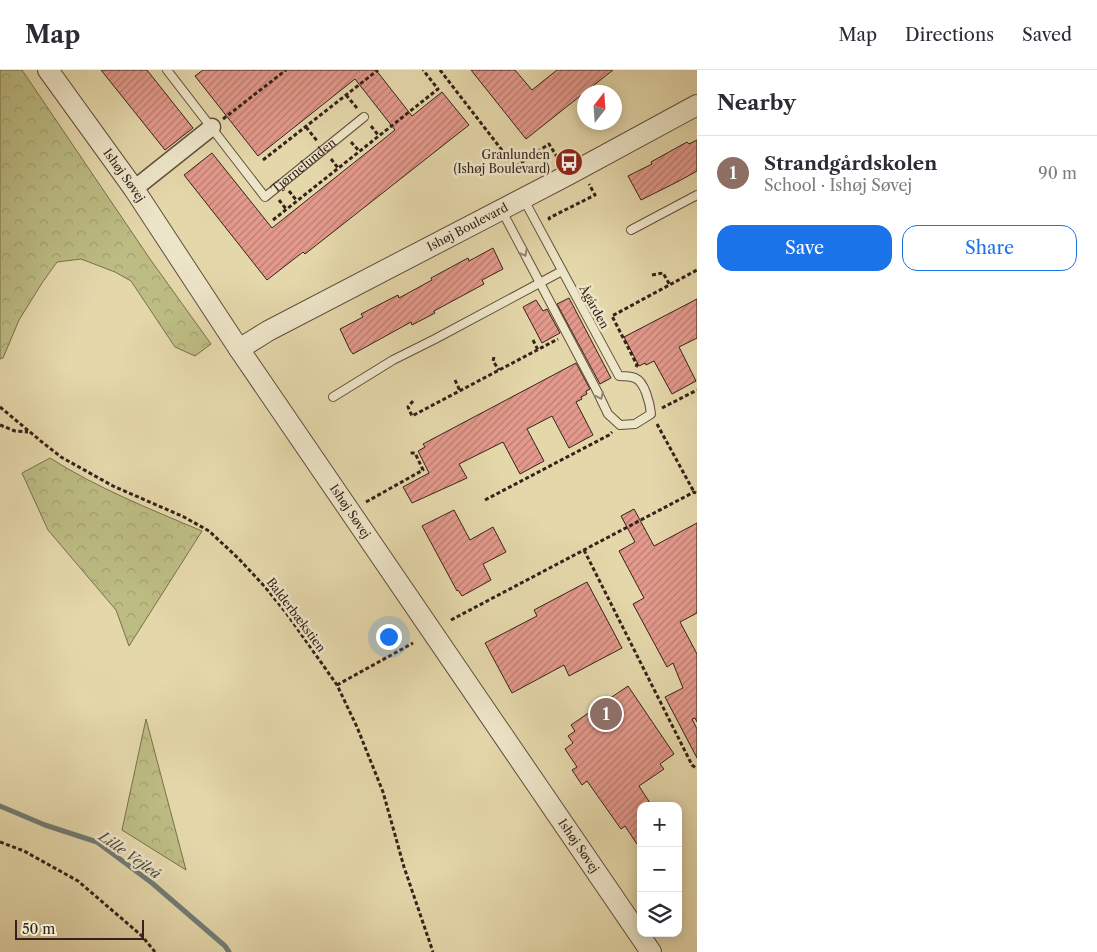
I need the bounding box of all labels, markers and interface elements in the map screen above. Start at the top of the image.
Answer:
text: Map [25,20,80,49]
text: Map [838,24,877,46]
text: Directions [905,24,994,46]
text: Saved [1022,24,1072,46]
north arrow [577,85,622,130]
text: Nearby [717,90,796,115]
street label: Tjørnelunden [268,134,339,196]
street label: Ishøj Søvej [100,146,148,205]
place label: Granlunden (Ishøj Boulevard) [454,147,550,176]
bus stop icon: Granlunden (Ishøj Boulevard) [554,147,584,177]
text: Strandgårdskolen [764,152,937,175]
text: 1 [729,163,737,183]
text: 90 m [1038,163,1077,183]
text: School · Ishøj Søvej [764,175,912,195]
street label: Ishøj Boulevard [424,199,511,254]
button: Save [717,225,892,271]
button: Share [902,225,1077,271]
one-way arrow [518,247,528,256]
street label: Ågården [576,281,614,332]
one-way arrow [593,391,604,400]
street label: Ishøj Søvej [327,481,374,541]
street label: Balderbækstien [264,575,329,655]
your location [376,624,402,650]
pin: 1 [590,695,622,733]
map controls [637,802,682,937]
button: + [637,802,682,847]
street label: Ishøj Søvej [555,816,603,875]
water label: Lille Vejleå [95,827,165,883]
button: − [637,847,682,892]
button: layers [637,892,682,937]
scale bar [15,917,144,940]
text: 50 m [22,920,55,938]

